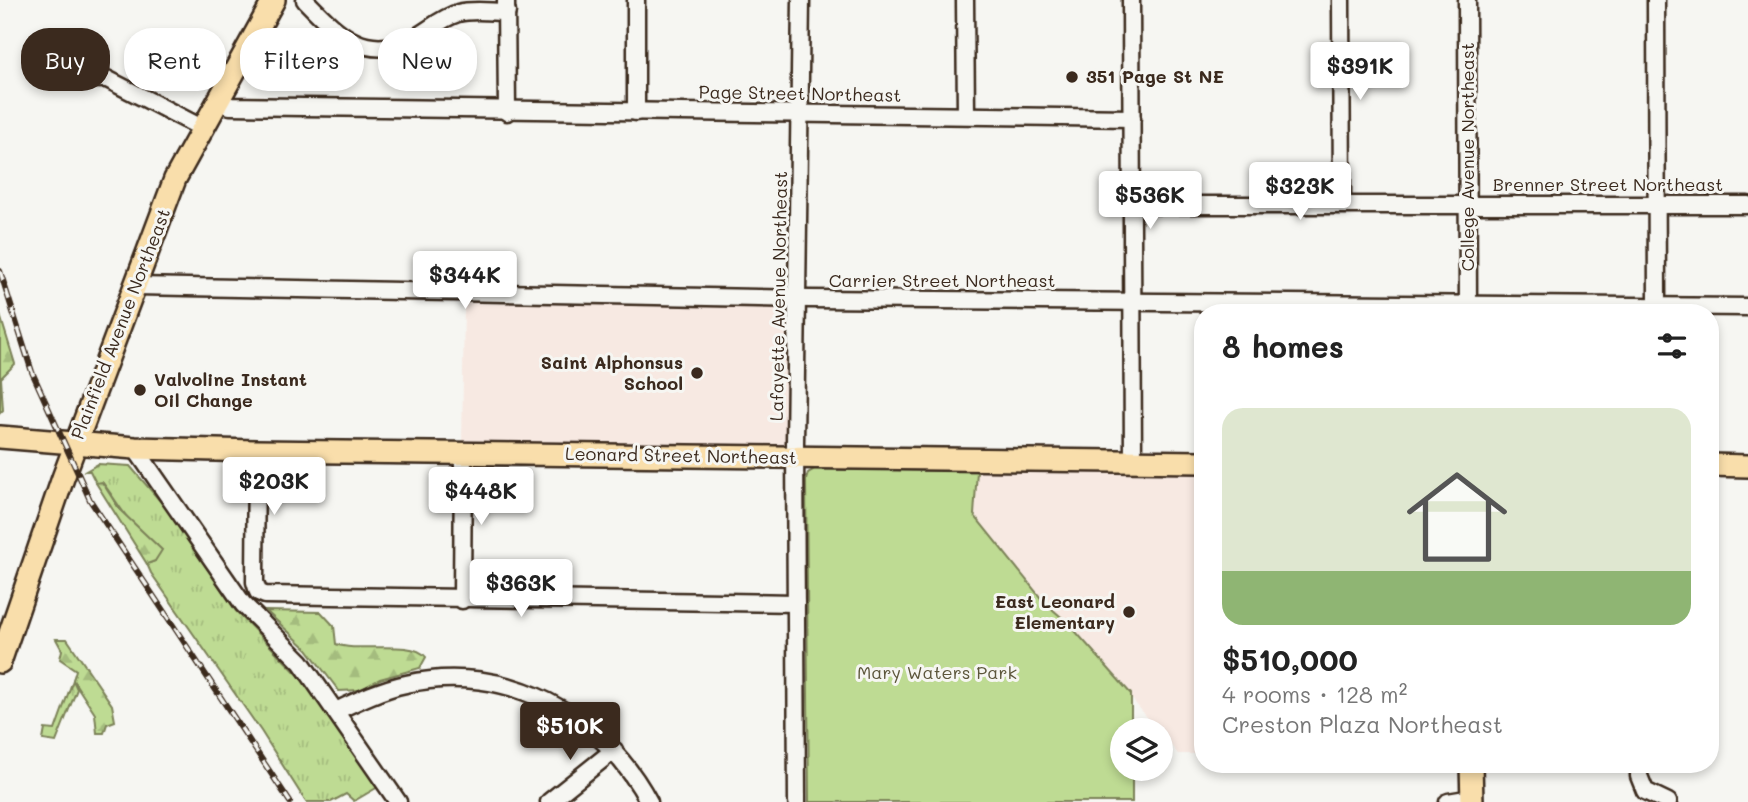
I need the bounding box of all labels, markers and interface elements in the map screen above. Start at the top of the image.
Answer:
chip: Buy [21,28,110,91]
chip: Rent [124,28,226,91]
chip: Filters [240,28,364,91]
chip: New [378,28,477,91]
pin: $391K [1311,42,1409,102]
street label: College Avenue Northeast [1455,42,1479,272]
text: $391K [1326,50,1394,80]
place label: 351 Page St NE [1086,64,1224,88]
marker: 351 Page St NE [1064,69,1080,85]
street label: Page Street Northeast [698,79,902,107]
pin: $323K [1251,162,1349,222]
text: $323K [1265,170,1335,200]
street label: Lafayette Avenue Northeast [764,171,792,421]
pin: $536K [1101,172,1199,231]
street label: Brenner Street Northeast [1493,172,1723,196]
text: $536K [1115,179,1185,209]
street label: Plainfield Avenue Northeast [65,205,175,443]
pin: $344K [416,252,514,311]
text: $344K [429,259,501,289]
street label: Carrier Street Northeast [829,268,1055,292]
text: 8 homes [1222,326,1344,366]
icon: filters [1653,327,1691,365]
place label: Saint Alphonsus School [541,350,683,395]
marker: Saint Alphonsus School [689,365,705,381]
place label: Valvoline Instant Oil Change [154,367,307,412]
marker: Valvoline Instant Oil Change [132,382,148,398]
street label: Leonard Street Northeast [565,441,797,469]
icon: home [1394,454,1520,580]
pin: $203K [225,458,323,517]
text: $203K [239,465,309,495]
pin: $448K [432,468,530,527]
text: $448K [445,475,517,505]
pin: $363K [472,560,570,619]
text: $363K [486,567,556,597]
place label: East Leonard Elementary [995,589,1115,634]
marker: East Leonard Elementary [1121,604,1137,620]
text: $510,000 [1222,639,1358,679]
park label: Mary Waters Park [857,660,1017,684]
text: 4 rooms · 128 m² [1222,679,1407,709]
pin: $510K [521,702,619,762]
text: Creston Plaza Northeast [1222,709,1503,739]
text: $510K [536,710,604,740]
map controls [1110,718,1173,781]
button: layers [1110,718,1173,781]

